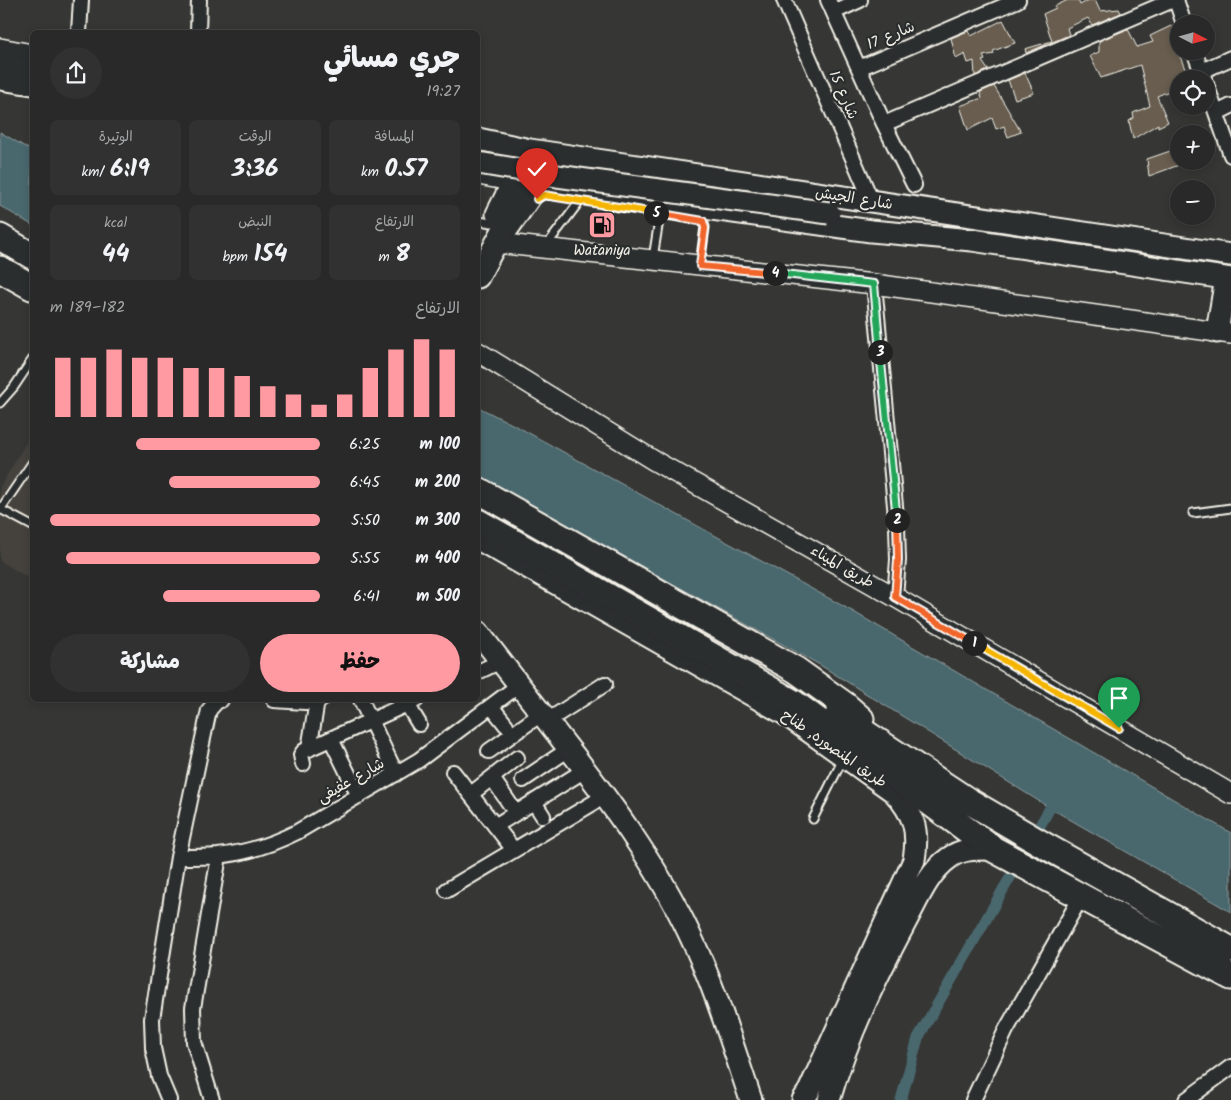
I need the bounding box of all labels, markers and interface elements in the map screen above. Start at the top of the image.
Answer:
street label: شارع 17 [863,15,919,57]
north arrow [1170,15,1215,60]
map controls [1170,15,1215,225]
text: جري مسائي [324,37,460,82]
button: share [50,47,102,99]
street label: شارع 15 [822,67,864,123]
button: locate [1170,70,1215,115]
text: 19:27 [427,79,460,104]
button: + [1170,125,1215,170]
text: الوتيرة [99,126,133,148]
text: الوقت [239,126,271,148]
text: المسافة [374,126,414,148]
pin [516,148,558,199]
text: 6:19 [110,149,150,189]
text: 3:36 [231,149,279,189]
text: 0.57 [384,149,428,189]
icon: check [523,155,551,183]
text: /km [82,161,110,183]
text: km [361,161,384,183]
button: − [1170,180,1215,225]
street label: شارع الجيش [814,181,894,217]
pin: 5 [644,200,668,226]
text: 5 [653,202,660,224]
fuel station icon: Wataniya [587,210,617,240]
text: النبض [238,211,272,233]
text: الارتفاع [375,211,414,233]
text: kcal [104,212,127,234]
text: 44 [102,234,129,274]
text: 154 [254,234,287,274]
text: 8 [395,234,410,274]
place label: Wataniya [573,239,631,263]
text: bpm [223,246,254,268]
text: m [379,246,395,268]
pin: 4 [762,260,788,286]
text: 4 [772,262,779,284]
text: 182–189 m [50,295,125,320]
text: الارتفاع [415,296,460,321]
pin: 3 [868,340,892,364]
text: 3 [877,341,884,363]
text: 6:25 [349,432,380,457]
text: 100 m [419,432,460,457]
text: 6:45 [350,470,380,495]
text: 200 m [415,470,460,495]
text: 5:50 [351,508,380,533]
text: 300 m [416,508,460,533]
pin: 2 [884,508,910,532]
text: 2 [893,509,902,531]
street label: طريق الميناء [805,539,879,595]
text: 5:55 [350,546,380,571]
text: 400 m [416,546,460,571]
text: 6:41 [353,584,380,609]
text: 500 m [416,584,460,609]
pin: 1 [962,630,986,656]
text: 1 [972,632,977,654]
button: مشاركة [50,634,250,692]
button: حفظ [260,634,460,692]
pin [1098,677,1140,728]
icon: arrive [1105,684,1133,712]
street label: طريق المنصوره, طناح [776,704,892,794]
street label: شارع عفيفى [313,752,389,810]

